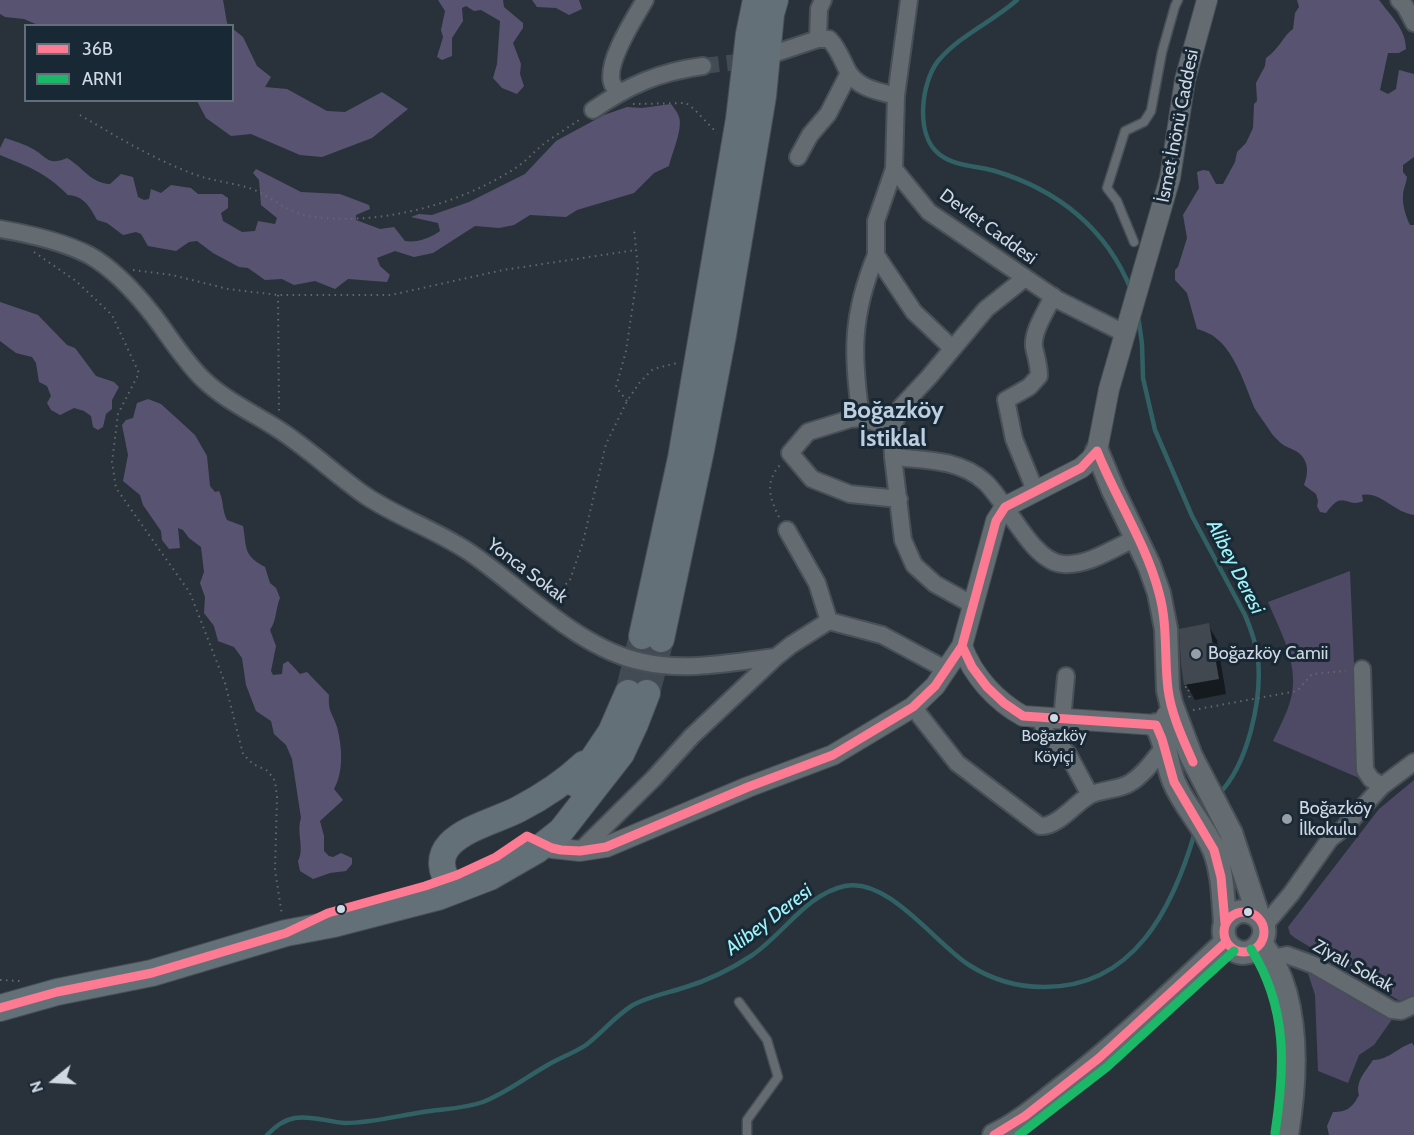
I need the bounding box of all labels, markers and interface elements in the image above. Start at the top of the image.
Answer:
legend [24,24,234,102]
text: 36B [82,38,113,60]
street label: İsmet İnönü Caddesi [1153,48,1203,204]
text: ARN1 [82,68,122,90]
street label: Devlet Caddesi [935,185,1041,269]
district label: Boğazköy İstiklal [842,397,944,453]
water label: Alibey Deresi [1201,516,1269,618]
street label: Yonca Sokak [483,534,571,608]
place label: Boğazköy Camii [1208,643,1328,665]
marker: Boğazköy Camii [1189,647,1203,661]
marker: Boğazköy Köyiçi [1048,712,1060,724]
place label: Boğazköy Köyiçi [1021,726,1087,764]
place label: Boğazköy İlkokulu [1299,798,1372,840]
marker: Boğazköy İlkokulu [1280,812,1294,826]
water label: Alibey Deresi [721,879,817,961]
unlabelled marker [335,903,347,915]
unlabelled marker [1242,906,1254,918]
street label: Ziyalı Sokak [1309,935,1397,997]
north arrow [24,1051,84,1111]
text: N [26,1078,47,1095]

